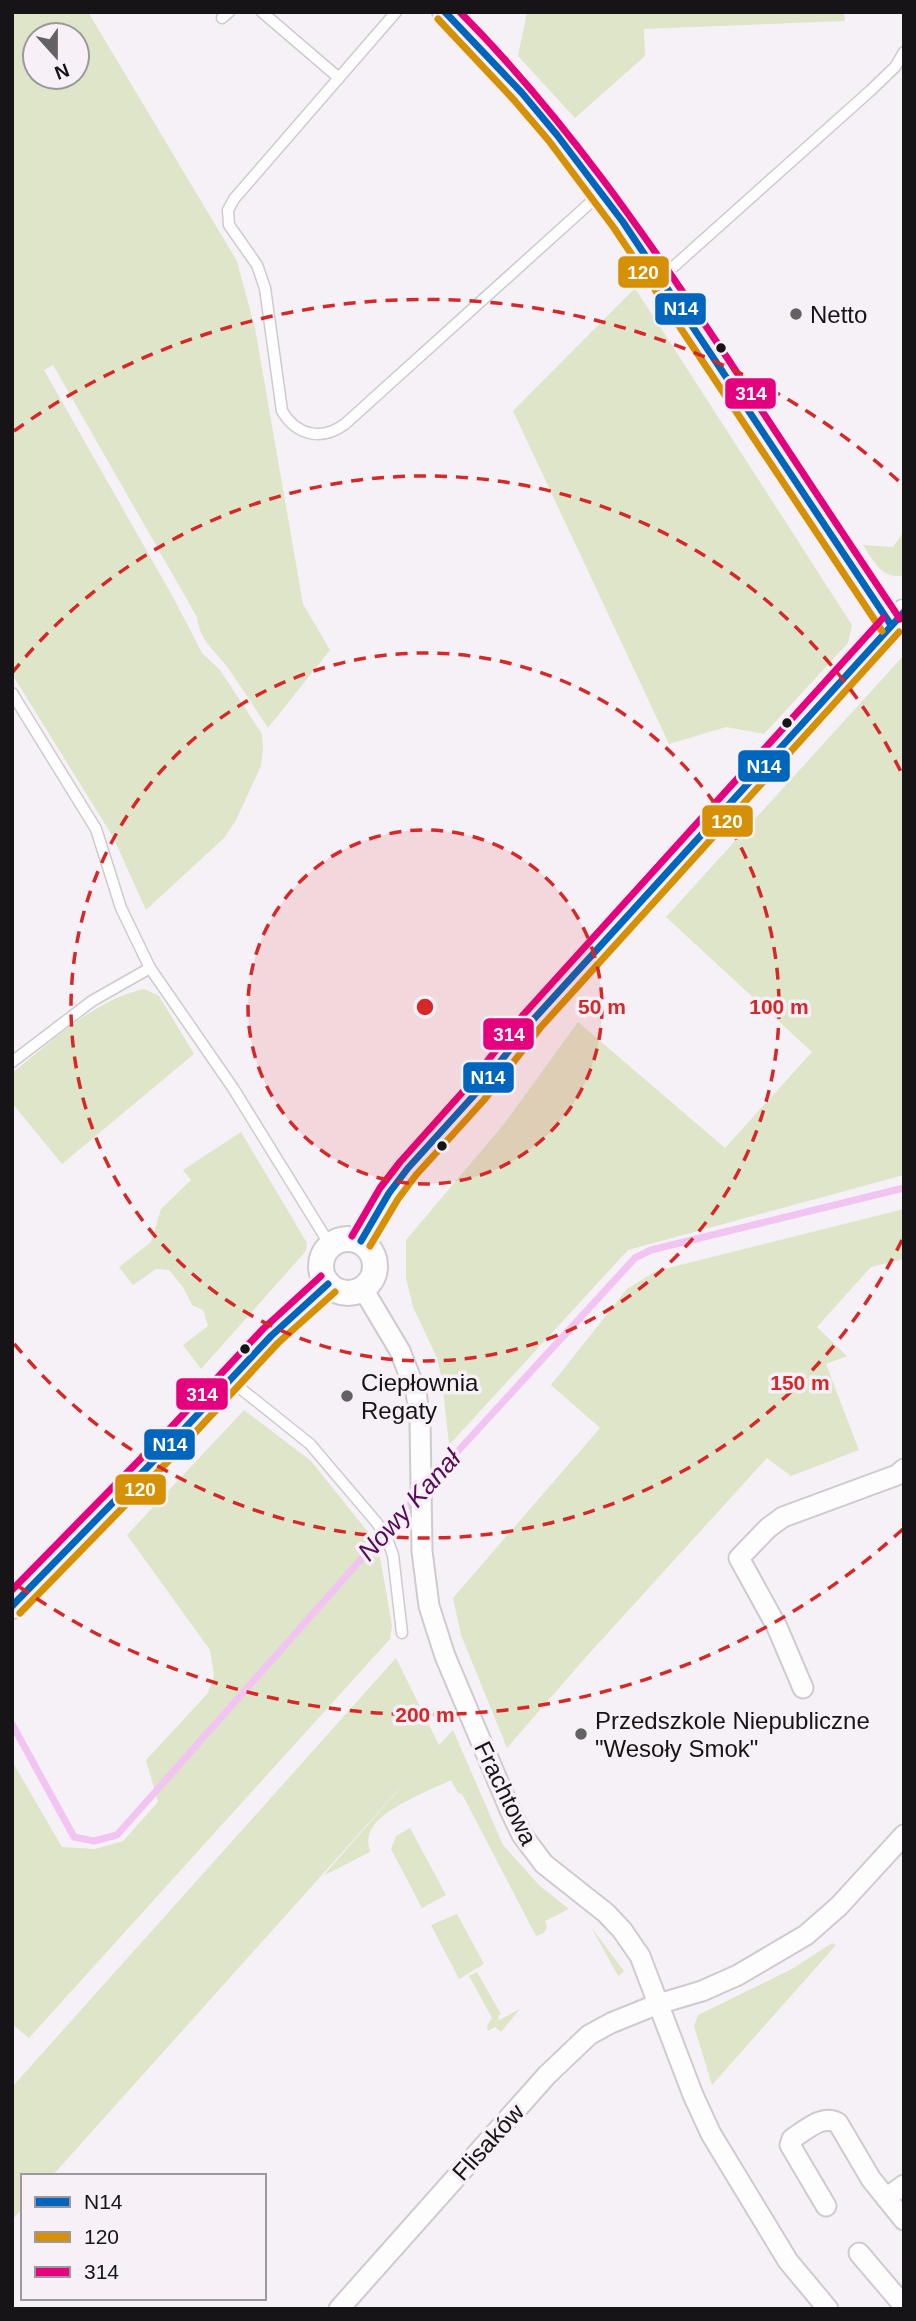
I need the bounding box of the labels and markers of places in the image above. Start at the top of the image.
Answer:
place label: Netto [810,301,867,328]
marker: Netto [788,306,804,322]
unlabelled marker [714,341,728,355]
unlabelled marker [780,716,794,730]
centre of rings [413,995,437,1019]
unlabelled marker [435,1139,449,1153]
unlabelled marker [238,1342,252,1356]
place label: Ciepłownia Regaty [361,1369,479,1424]
marker: Ciepłownia Regaty [339,1388,355,1404]
place label: Przedszkole Niepubliczne "Wesoły Smok" [595,1707,870,1762]
marker: Przedszkole Niepubliczne "Wesoły Smok" [573,1726,589,1742]

